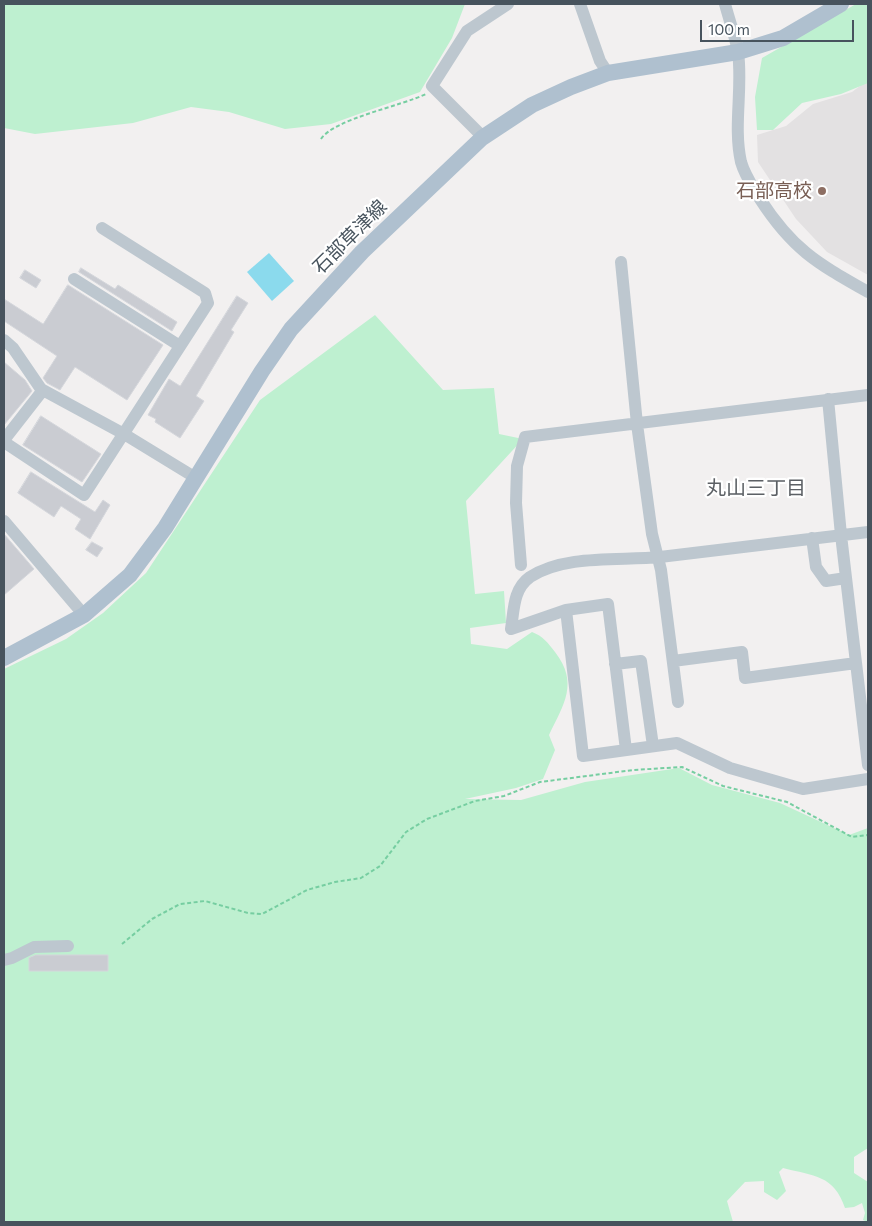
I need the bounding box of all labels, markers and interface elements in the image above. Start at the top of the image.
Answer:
scale bar [702,10,856,42]
text: 100 m [708,20,750,38]
place label: 石部高校 [736,180,812,202]
marker: 石部高校 [816,185,828,197]
street label: 石部草津線 [308,195,392,279]
district label: 丸山三丁目 [706,476,806,500]

